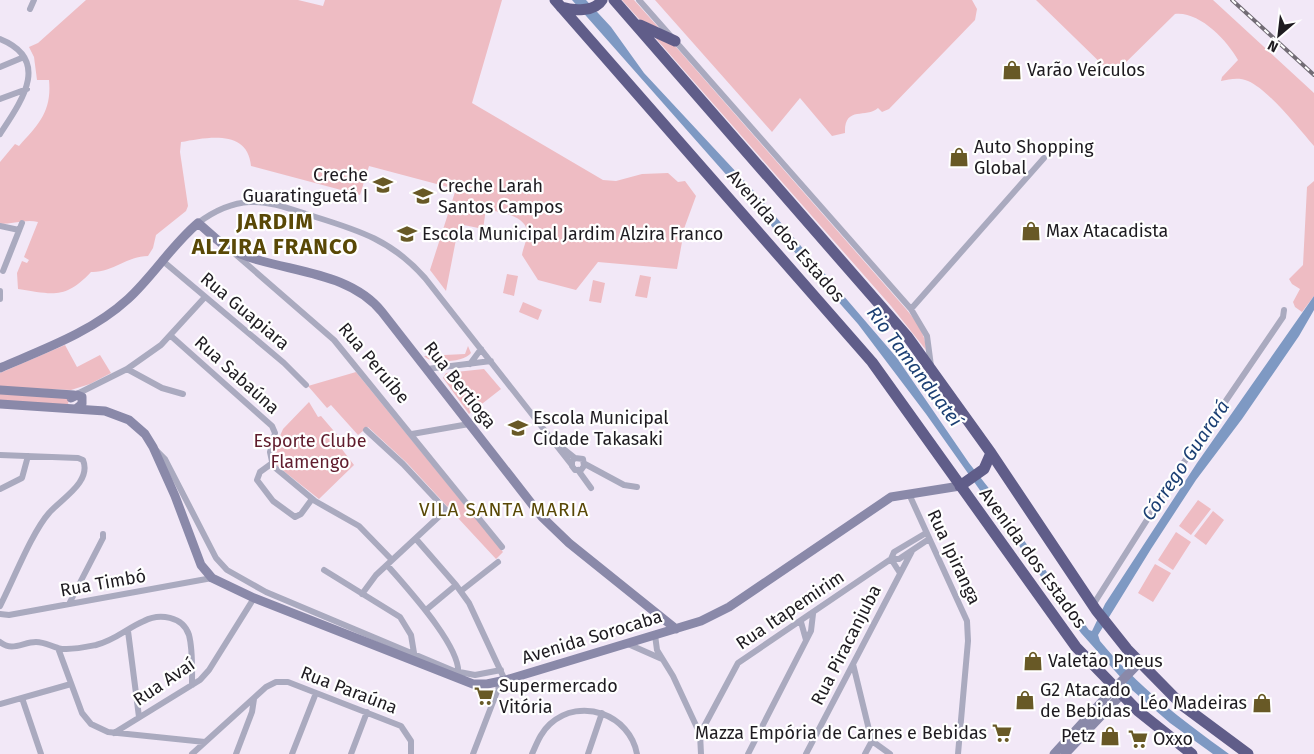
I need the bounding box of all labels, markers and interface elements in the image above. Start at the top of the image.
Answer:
north arrow [1254,10,1304,60]
text: N [1265,36,1281,56]
shop icon: Varão Veículos [1001,59,1023,81]
place label: Varão Veículos [1027,59,1145,81]
place label: Auto Shopping Global [974,136,1094,179]
shop icon: Auto Shopping Global [948,146,970,168]
place label: Creche Guaratinguetá I [242,164,368,207]
street label: Avenida dos Estados [723,165,849,307]
school or university icon: Creche Guaratinguetá I [372,174,394,196]
place label: Creche Larah Santos Campos [438,175,563,218]
school or university icon: Creche Larah Santos Campos [412,185,434,207]
district label: JARDIM ALZIRA FRANCO [191,208,358,260]
shop icon: Max Atacadista [1020,220,1042,242]
place label: Max Atacadista [1046,220,1168,242]
school or university icon: Escola Municipal Jardim Alzira Franco [396,223,418,245]
place label: Escola Municipal Jardim Alzira Franco [422,223,723,245]
street label: Rua Guapiara [196,267,294,355]
water label: Rio Tamanduateí [862,302,968,432]
street label: Rua Peruíbe [334,318,414,408]
street label: Rua Sabaúna [190,331,284,419]
street label: Rua Bertioga [419,337,501,433]
water label: Córrego Guarará [1137,396,1234,525]
place label: Escola Municipal Cidade Takasaki [533,407,669,450]
school or university icon: Escola Municipal Cidade Takasaki [507,417,529,439]
park label: Esporte Clube Flamengo [253,430,367,473]
street label: Avenida dos Estados [975,484,1091,632]
district label: VILA SANTA MARIA [419,498,589,521]
street label: Rua Ipiranga [922,506,986,608]
street label: Rua Timbó [58,565,148,601]
street label: Rua Itapemirim [732,566,848,654]
street label: Rua Piracanjuba [806,581,886,709]
street label: Avenida Sorocaba [519,605,665,669]
shop icon: Valetão Pneus [1022,650,1044,672]
place label: Valetão Pneus [1048,650,1163,672]
street label: Rua Avaí [129,653,199,711]
street label: Rua Paraúna [297,661,401,719]
place label: Supermercado Vitória [499,675,618,718]
place label: G2 Atacado de Bebidas [1040,679,1131,722]
supermarket icon: Supermercado Vitória [473,685,495,707]
shop icon: G2 Atacado de Bebidas [1014,689,1036,711]
place label: Léo Madeiras [1140,692,1247,714]
shop icon: Léo Madeiras [1251,692,1273,714]
place label: Mazza Empória de Carnes e Bebidas [695,722,987,744]
supermarket icon: Mazza Empória de Carnes e Bebidas [991,722,1013,744]
place label: Petz [1061,725,1095,747]
shop icon: Petz [1099,725,1121,747]
supermarket icon: Oxxo [1127,728,1149,750]
place label: Oxxo [1153,728,1193,750]

